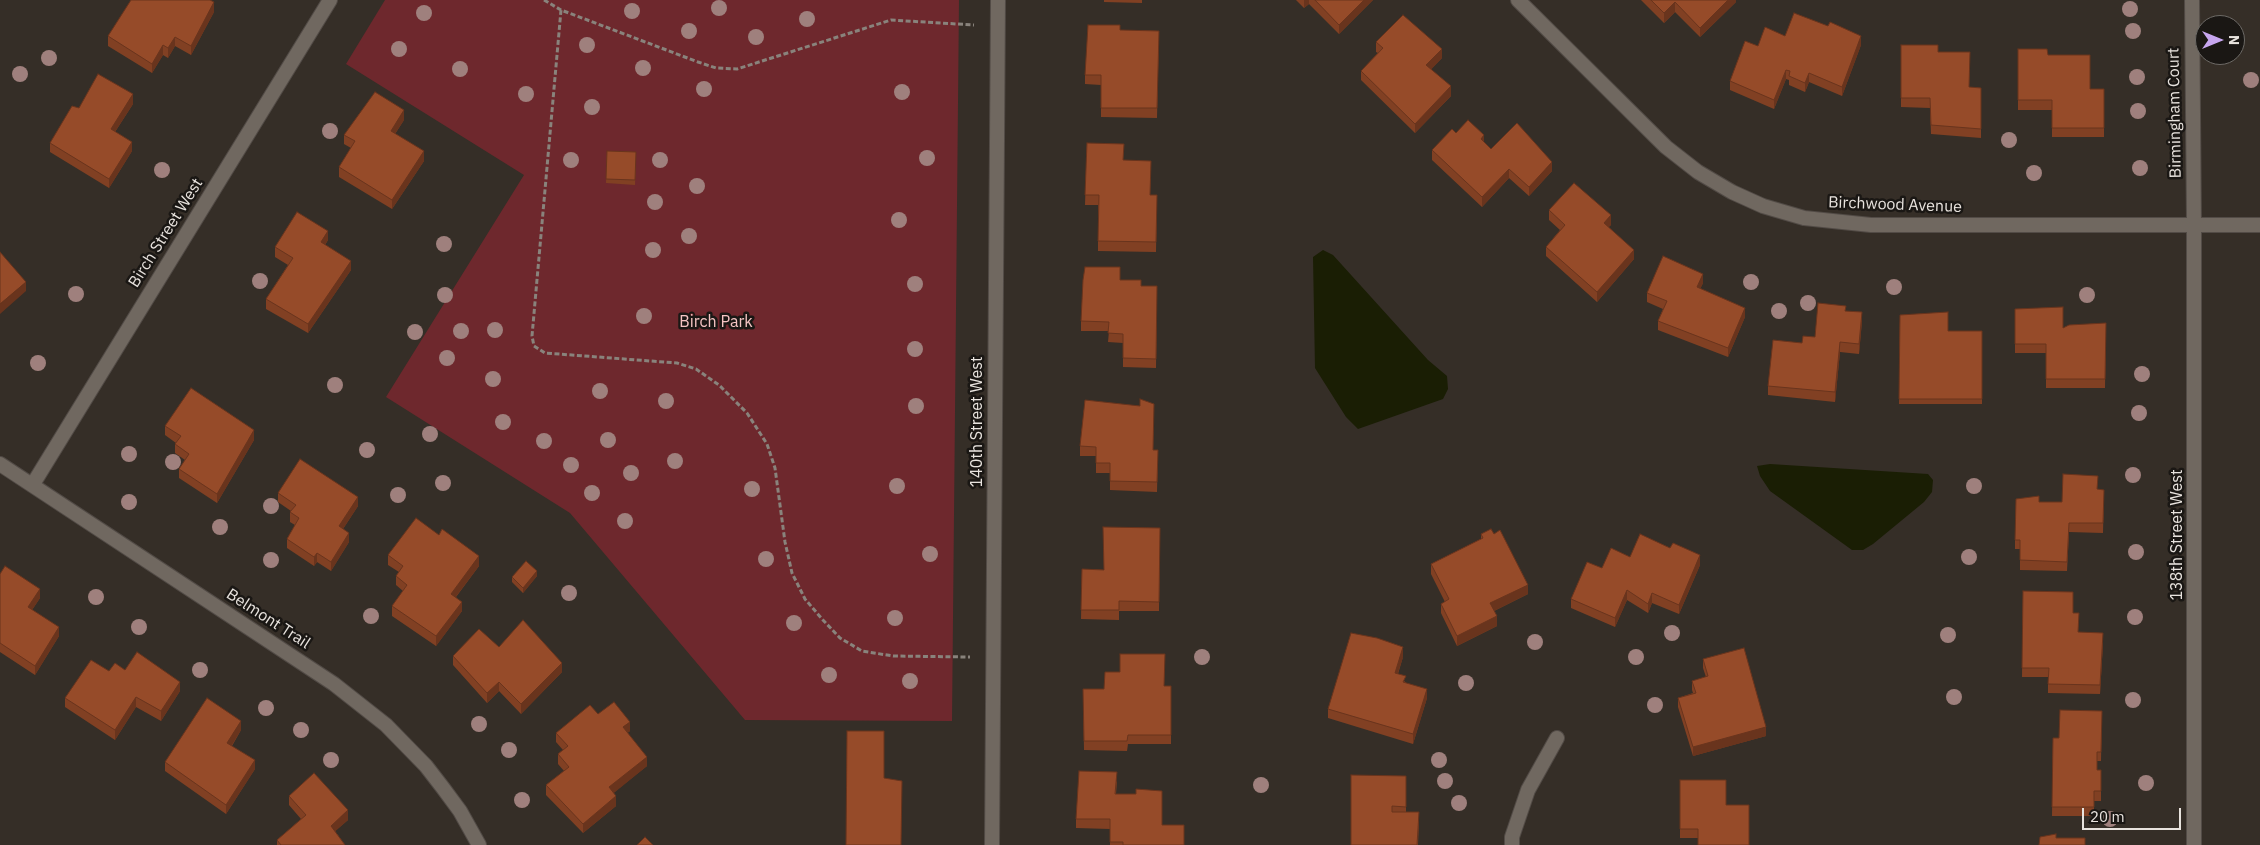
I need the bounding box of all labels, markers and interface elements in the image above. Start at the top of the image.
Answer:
north arrow [2195,15,2245,65]
text: N [2225,35,2243,45]
street label: Birmingham Court [2164,47,2186,179]
street label: Birch Street West [125,175,207,291]
street label: Birchwood Avenue [1828,193,1962,217]
park label: Birch Park [679,312,753,332]
street label: 140th Street West [967,356,987,488]
street label: 138th Street West [2167,469,2187,601]
street label: Belmont Trail [222,585,314,653]
scale bar [2085,798,2184,830]
text: 20 m [2090,807,2125,826]

